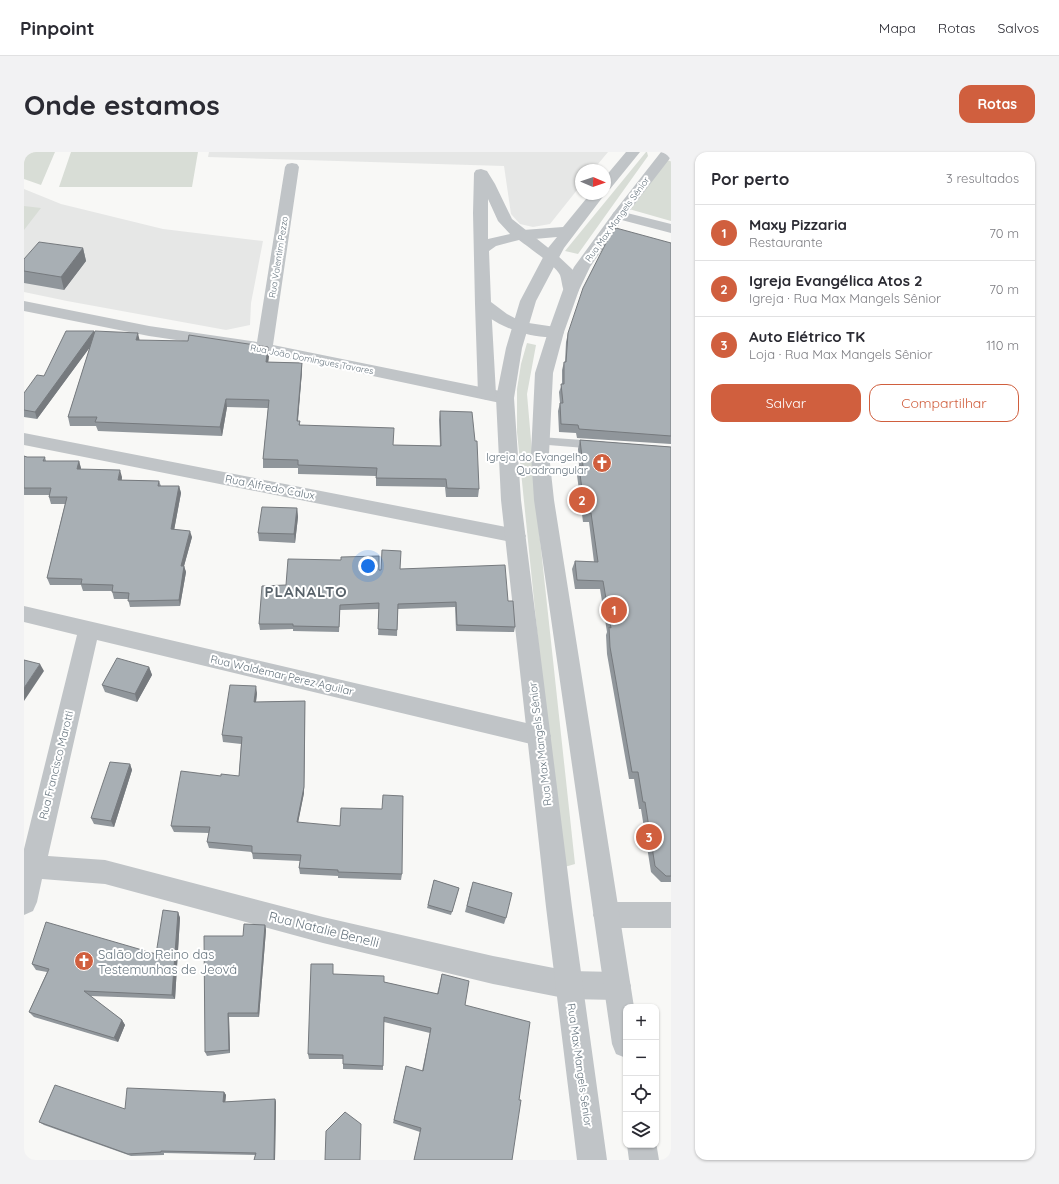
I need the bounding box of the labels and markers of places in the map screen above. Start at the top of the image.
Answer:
place label: Igreja do Evangelho Quadrangular [486,450,589,477]
church icon: Igreja do Evangelho Quadrangular [591,452,613,474]
pin: 2 [569,485,595,515]
pin: 1 [601,595,627,625]
pin: 3 [636,822,662,852]
place label: Salão do Reino das Testemunhas de Jeová [98,946,237,977]
church icon: Salão do Reino das Testemunhas de Jeová [73,950,95,972]

